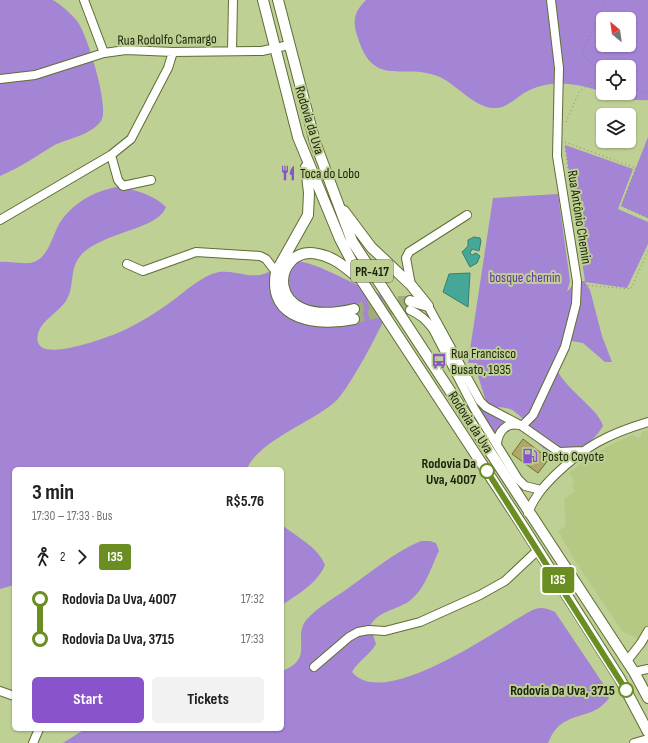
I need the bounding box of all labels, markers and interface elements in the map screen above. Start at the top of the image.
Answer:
north arrow [596,12,636,52]
map controls [596,12,636,148]
street label: Rua Rodolfo Camargo [117,30,217,49]
button: locate [596,60,636,100]
street label: Rodovia da Uva [291,84,328,156]
button: layers [596,108,636,148]
restaurant icon: Toca do Lobo [279,164,297,182]
place label: Toca do Lobo [300,165,360,182]
street label: Rua Antônio Chemin [564,169,595,265]
road number: PR-417 [351,260,393,282]
park label: bosque chemin [490,269,560,286]
place label: Rua Francisco Busato, 1935 [451,345,516,378]
bus stop icon: Rua Francisco Busato, 1935 [430,352,448,370]
street label: Rodovia da Uva [444,388,497,456]
fuel station icon: Posto Coyote [521,447,539,465]
place label: Posto Coyote [542,448,604,465]
place label: Rodovia Da Uva, 4007 [422,455,477,488]
marker: Rodovia Da Uva, 4007 [479,463,495,479]
text: 3 min [32,479,74,506]
text: R$5.76 [226,492,264,511]
text: 17:30 – 17:33 · Bus [32,508,112,524]
icon: walk [32,546,54,568]
icon: forward [71,546,93,568]
text: I35 [107,548,123,565]
text: 2 [60,549,65,565]
line badge: I35 [535,567,581,593]
text: I35 [550,571,566,588]
text: Rodovia Da Uva, 4007 [62,590,176,609]
text: 17:32 [241,591,264,607]
text: Rodovia Da Uva, 3715 [62,630,174,649]
text: 17:33 [241,631,264,647]
button: Start [32,677,144,723]
button: Tickets [152,677,264,723]
place label: Rodovia Da Uva, 3715 [510,682,615,699]
marker: Rodovia Da Uva, 3715 [618,682,634,698]

